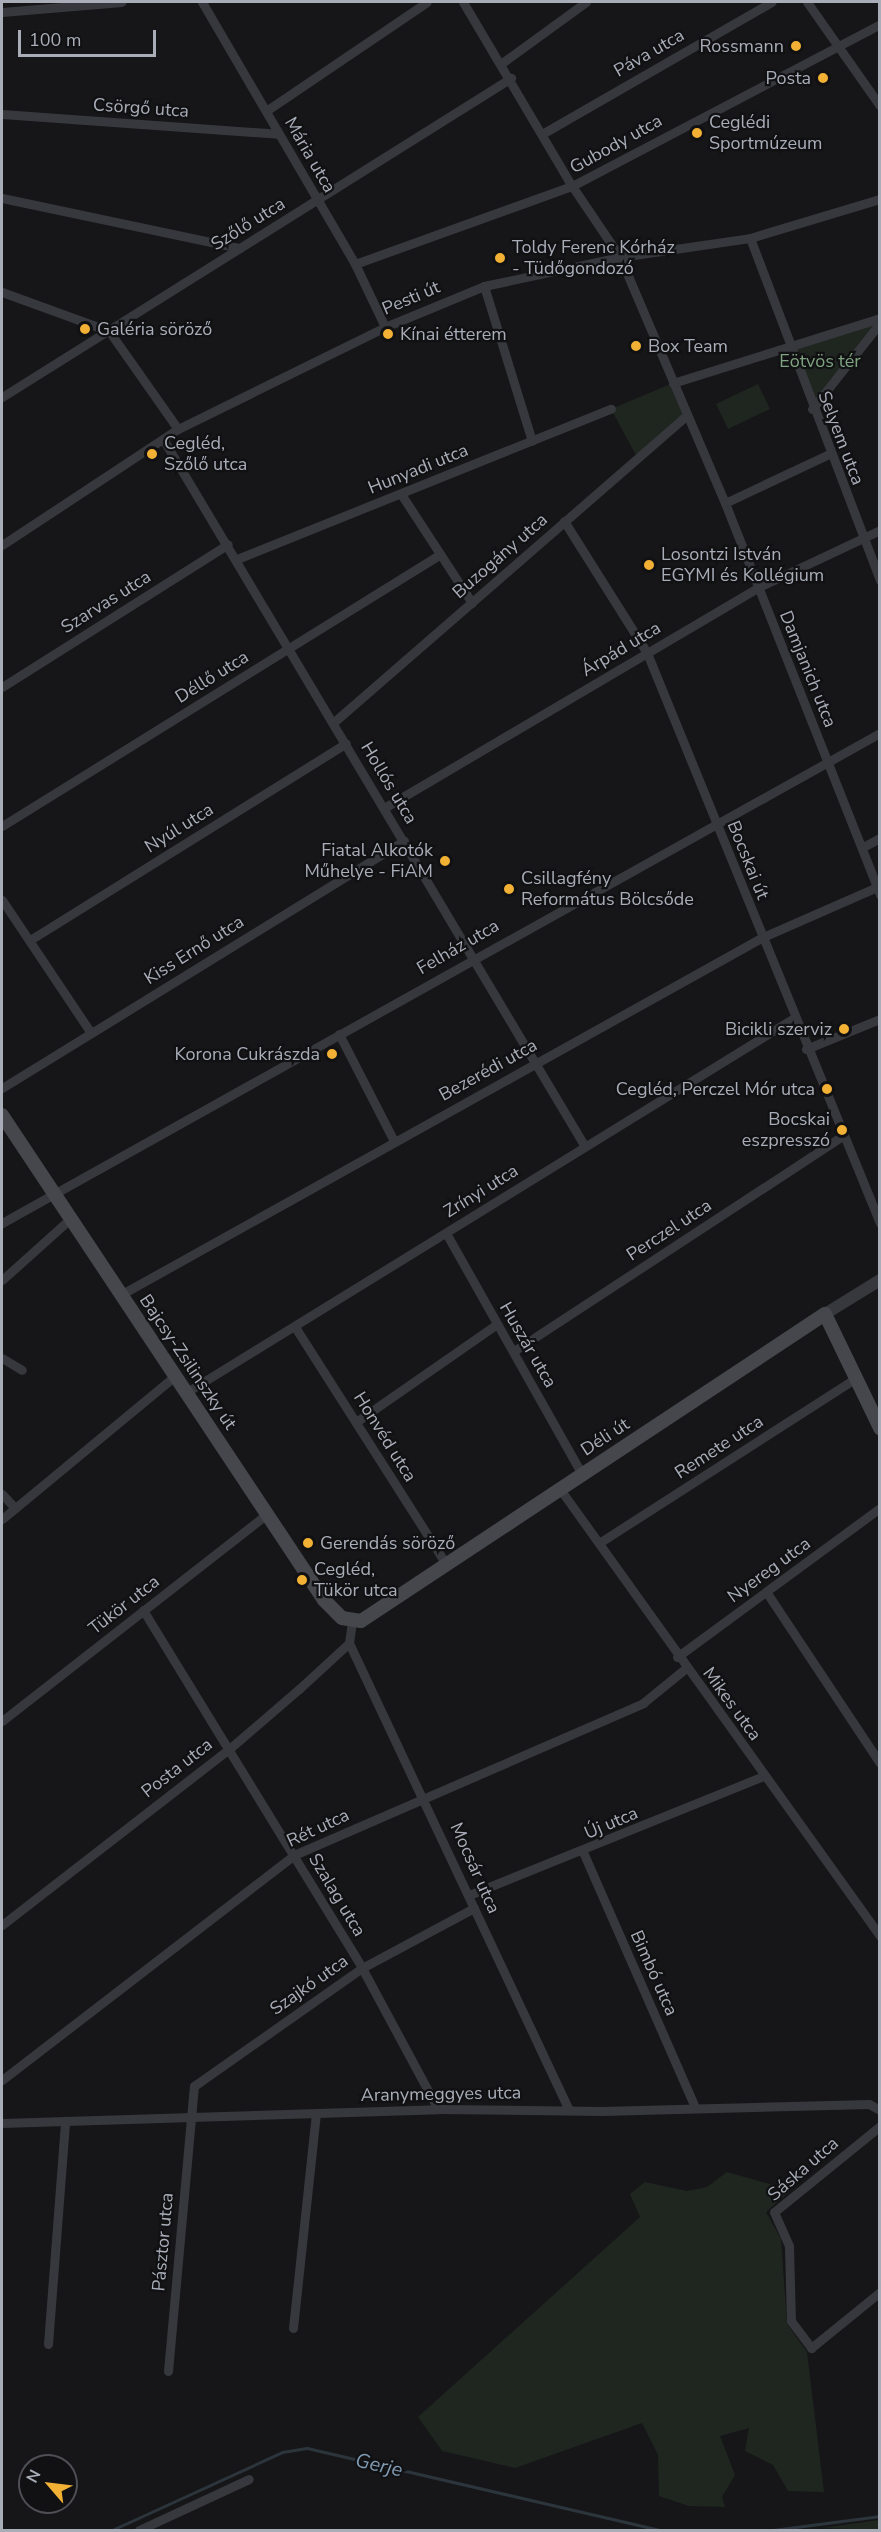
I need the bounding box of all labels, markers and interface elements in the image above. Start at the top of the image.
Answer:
scale bar [21,18,159,56]
street label: Páva utca [610,24,688,82]
text: 100 m [29,28,81,52]
place label: Rossmann [699,35,784,57]
marker: Rossmann [789,39,803,53]
place label: Posta [766,67,811,89]
marker: Posta [816,71,830,85]
street label: Csörgő utca [92,94,190,122]
street label: Gubody utca [566,110,666,178]
place label: Ceglédi Sportmúzeum [709,112,823,154]
street label: Mária utca [280,113,340,197]
marker: Ceglédi Sportmúzeum [690,126,704,140]
street label: Szőlő utca [207,193,289,255]
place label: Toldy Ferenc Kórház - Tüdőgondozó [512,237,675,280]
marker: Toldy Ferenc Kórház - Tüdőgondozó [493,251,507,265]
street label: Pesti út [379,276,443,320]
place label: Galéria söröző [97,318,212,340]
marker: Galéria söröző [78,322,92,336]
place label: Kínai étterem [400,323,507,345]
marker: Kínai étterem [381,327,395,341]
place label: Box Team [648,335,728,357]
marker: Box Team [629,339,643,353]
park label: Eötvös tér [779,350,861,372]
street label: Selyem utca [813,388,869,488]
place label: Cegléd, Szőlő utca [164,433,247,476]
street label: Hunyadi utca [365,439,471,499]
marker: Cegléd, Szőlő utca [145,447,159,461]
street label: Buzogány utca [448,509,552,603]
place label: Losontzi István EGYMI és Kollégium [661,544,824,586]
marker: Losontzi István EGYMI és Kollégium [642,558,656,572]
street label: Szarvas utca [57,566,155,638]
street label: Damjanich utca [775,608,841,730]
street label: Árpád utca [577,617,665,681]
street label: Déllő utca [171,646,253,708]
street label: Hollós utca [356,738,422,828]
street label: Nyúl utca [141,799,217,857]
street label: Bocskai út [722,818,774,902]
place label: Fiatal Alkotók Műhelye - FiAM [304,840,433,882]
marker: Fiatal Alkotók Műhelye - FiAM [438,854,452,868]
place label: Csillagfény Református Bölcsőde [521,868,694,910]
marker: Csillagfény Református Bölcsőde [502,882,516,896]
street label: Kiss Ernő utca [140,911,248,989]
street label: Felház utca [413,915,503,979]
place label: Bicikli szerviz [725,1018,832,1040]
marker: Bicikli szerviz [837,1022,851,1036]
street label: Bezerédi utca [435,1034,541,1106]
place label: Korona Cukrászda [175,1043,320,1065]
marker: Korona Cukrászda [325,1047,339,1061]
place label: Cegléd, Perczel Mór utca [616,1078,815,1100]
marker: Cegléd, Perczel Mór utca [820,1082,834,1096]
place label: Bocskai eszpresszó [742,1109,830,1152]
marker: Bocskai eszpresszó [835,1123,849,1137]
street label: Zrínyi utca [440,1160,522,1222]
street label: Perczel utca [622,1195,716,1265]
street label: Bajcsy-Zsilinszky út [135,1290,241,1434]
street label: Huszár utca [495,1298,561,1392]
street label: Honvéd utca [349,1388,421,1486]
street label: Remete utca [671,1410,767,1484]
street label: Déli út [577,1413,633,1461]
place label: Gerendás söröző [320,1532,455,1554]
street label: Nyereg utca [723,1533,815,1607]
marker: Gerendás söröző [301,1536,315,1550]
place label: Cegléd, Tükör utca [314,1559,398,1602]
street label: Tükör utca [84,1571,164,1639]
marker: Cegléd, Tükör utca [295,1573,309,1587]
street label: Mikes utca [698,1663,766,1745]
street label: Posta utca [137,1734,217,1802]
street label: Új utca [581,1802,641,1844]
street label: Rét utca [283,1804,353,1852]
street label: Mocsár utca [445,1819,505,1917]
street label: Szalag utca [304,1850,370,1940]
street label: Bimbó utca [626,1927,682,2019]
street label: Szajkó utca [266,1950,352,2020]
street label: Aranymeggyes utca [361,2082,521,2106]
street label: Sáska utca [763,2132,843,2206]
street label: Pásztor utca [148,2192,178,2292]
water label: Gerje [353,2448,405,2482]
north arrow [18,2454,78,2514]
text: N [21,2466,46,2487]

